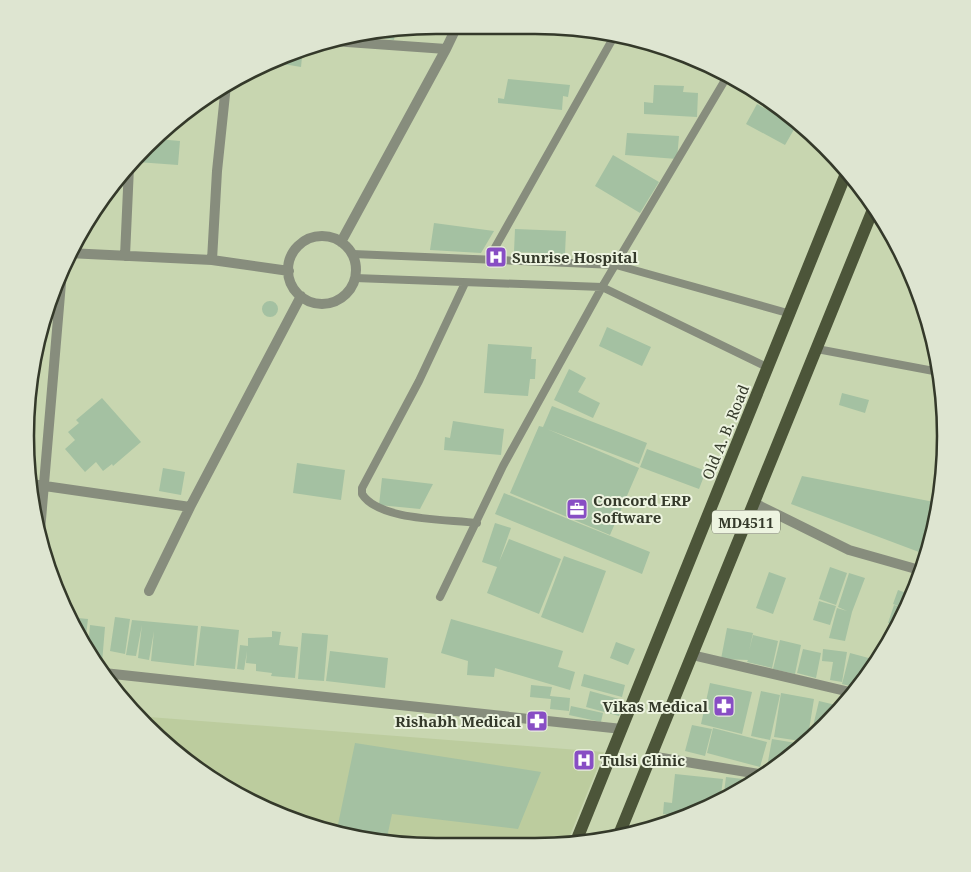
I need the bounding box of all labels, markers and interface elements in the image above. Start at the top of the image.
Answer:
hospital icon: Sunrise Hospital [484,245,508,269]
place label: Sunrise Hospital [512,247,638,267]
street label: Old A. B. Road [697,382,753,482]
place label: Concord ERP Software [593,490,691,527]
office icon: Concord ERP Software [565,497,589,521]
road number: MD4511 [712,511,780,534]
pharmacy icon: Vikas Medical [712,694,736,718]
place label: Vikas Medical [603,696,709,716]
pharmacy icon: Rishabh Medical [525,709,549,733]
place label: Rishabh Medical [395,711,522,731]
hospital icon: Tulsi Clinic [572,748,596,772]
place label: Tulsi Clinic [600,750,685,770]

